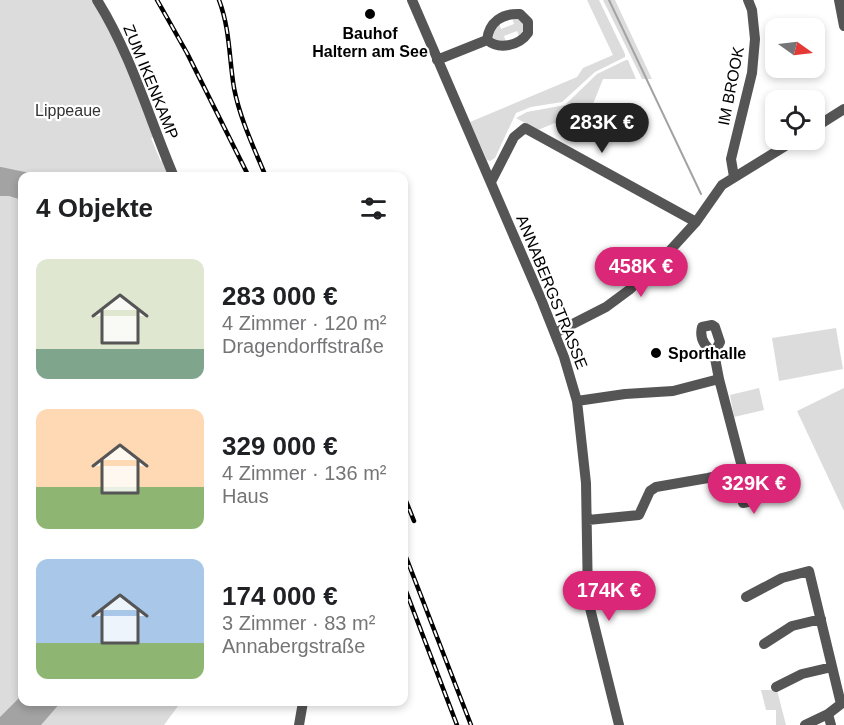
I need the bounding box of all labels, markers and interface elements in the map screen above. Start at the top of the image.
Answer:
marker: Bauhof Haltern am See [363,7,377,21]
north arrow [765,18,825,78]
map controls [765,18,825,150]
street label: ZUM IKENKAMP [120,22,182,142]
place label: Bauhof Haltern am See [312,25,428,60]
street label: IM BROOK [715,45,747,127]
button: locate [765,90,825,150]
park label: Lippeaue [35,102,101,119]
pin: 283K € [553,103,651,154]
text: 283K € [570,111,634,133]
icon: filters [357,192,390,225]
text: 4 Objekte [36,193,153,223]
street label: ANNABERGSTRASSE [513,213,591,371]
pin: 458K € [592,247,690,298]
text: 458K € [609,255,673,277]
text: 283 000 € [222,281,338,311]
icon: home [84,283,156,355]
text: 4 Zimmer · 120 m² [222,312,386,334]
text: Dragendorffstraße [222,335,384,357]
place label: Sporthalle [668,345,746,362]
marker: Sporthalle [649,346,663,360]
text: 329 000 € [222,431,338,461]
icon: home [84,433,156,505]
text: 4 Zimmer · 136 m² [222,462,386,484]
pin: 329K € [705,464,803,515]
text: 329K € [722,472,786,494]
text: Haus [222,485,269,507]
pin: 174K € [560,571,658,622]
text: 174K € [577,579,641,601]
text: 174 000 € [222,581,338,611]
icon: home [84,583,156,655]
text: 3 Zimmer · 83 m² [222,612,375,634]
text: Annabergstraße [222,635,365,657]

